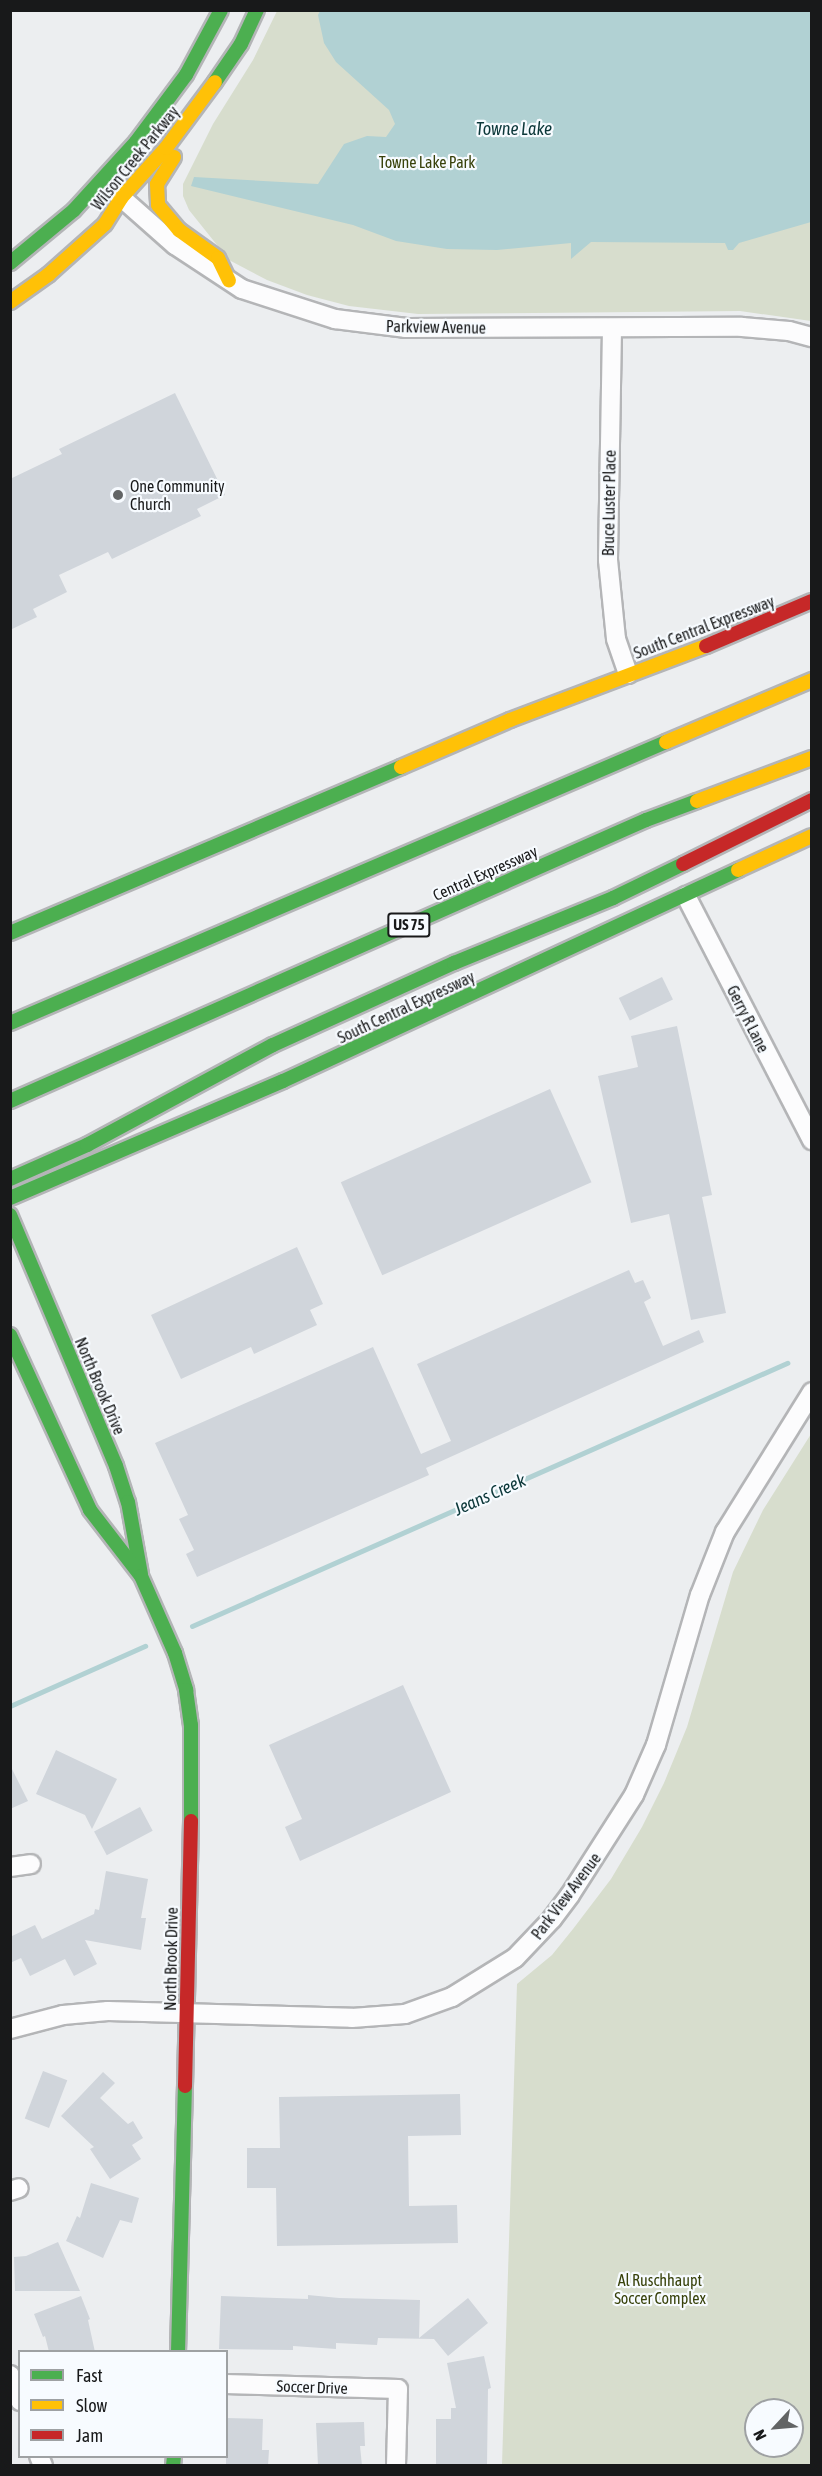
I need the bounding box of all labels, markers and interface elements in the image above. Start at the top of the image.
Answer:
street label: Wilson Creek Parkway [87,102,183,214]
water label: Towne Lake [476,118,552,140]
park label: Towne Lake Park [379,152,475,172]
street label: Parkview Avenue [386,317,486,337]
street label: Bruce Luster Place [598,450,620,556]
place label: One Community Church [130,476,225,514]
marker: One Community Church [111,488,125,502]
street label: South Central Expressway [631,591,777,663]
street label: Central Expressway [430,841,540,905]
road number: US 75 [386,913,432,937]
street label: South Central Expressway [334,967,478,1047]
street label: Gerry R Lane [723,982,773,1056]
street label: North Brook Drive [71,1335,129,1437]
water label: Jeans Creek [451,1470,529,1520]
street label: Park View Avenue [527,1849,605,1943]
street label: North Brook Drive [160,1907,182,2011]
park label: Al Ruschhaupt Soccer Complex [614,2270,706,2308]
legend [18,2350,228,2458]
text: Fast [76,2365,103,2386]
street label: Soccer Drive [276,2376,348,2398]
text: Slow [76,2395,107,2416]
north arrow [744,2398,804,2458]
text: Jam [76,2425,103,2446]
text: N [749,2427,770,2443]

